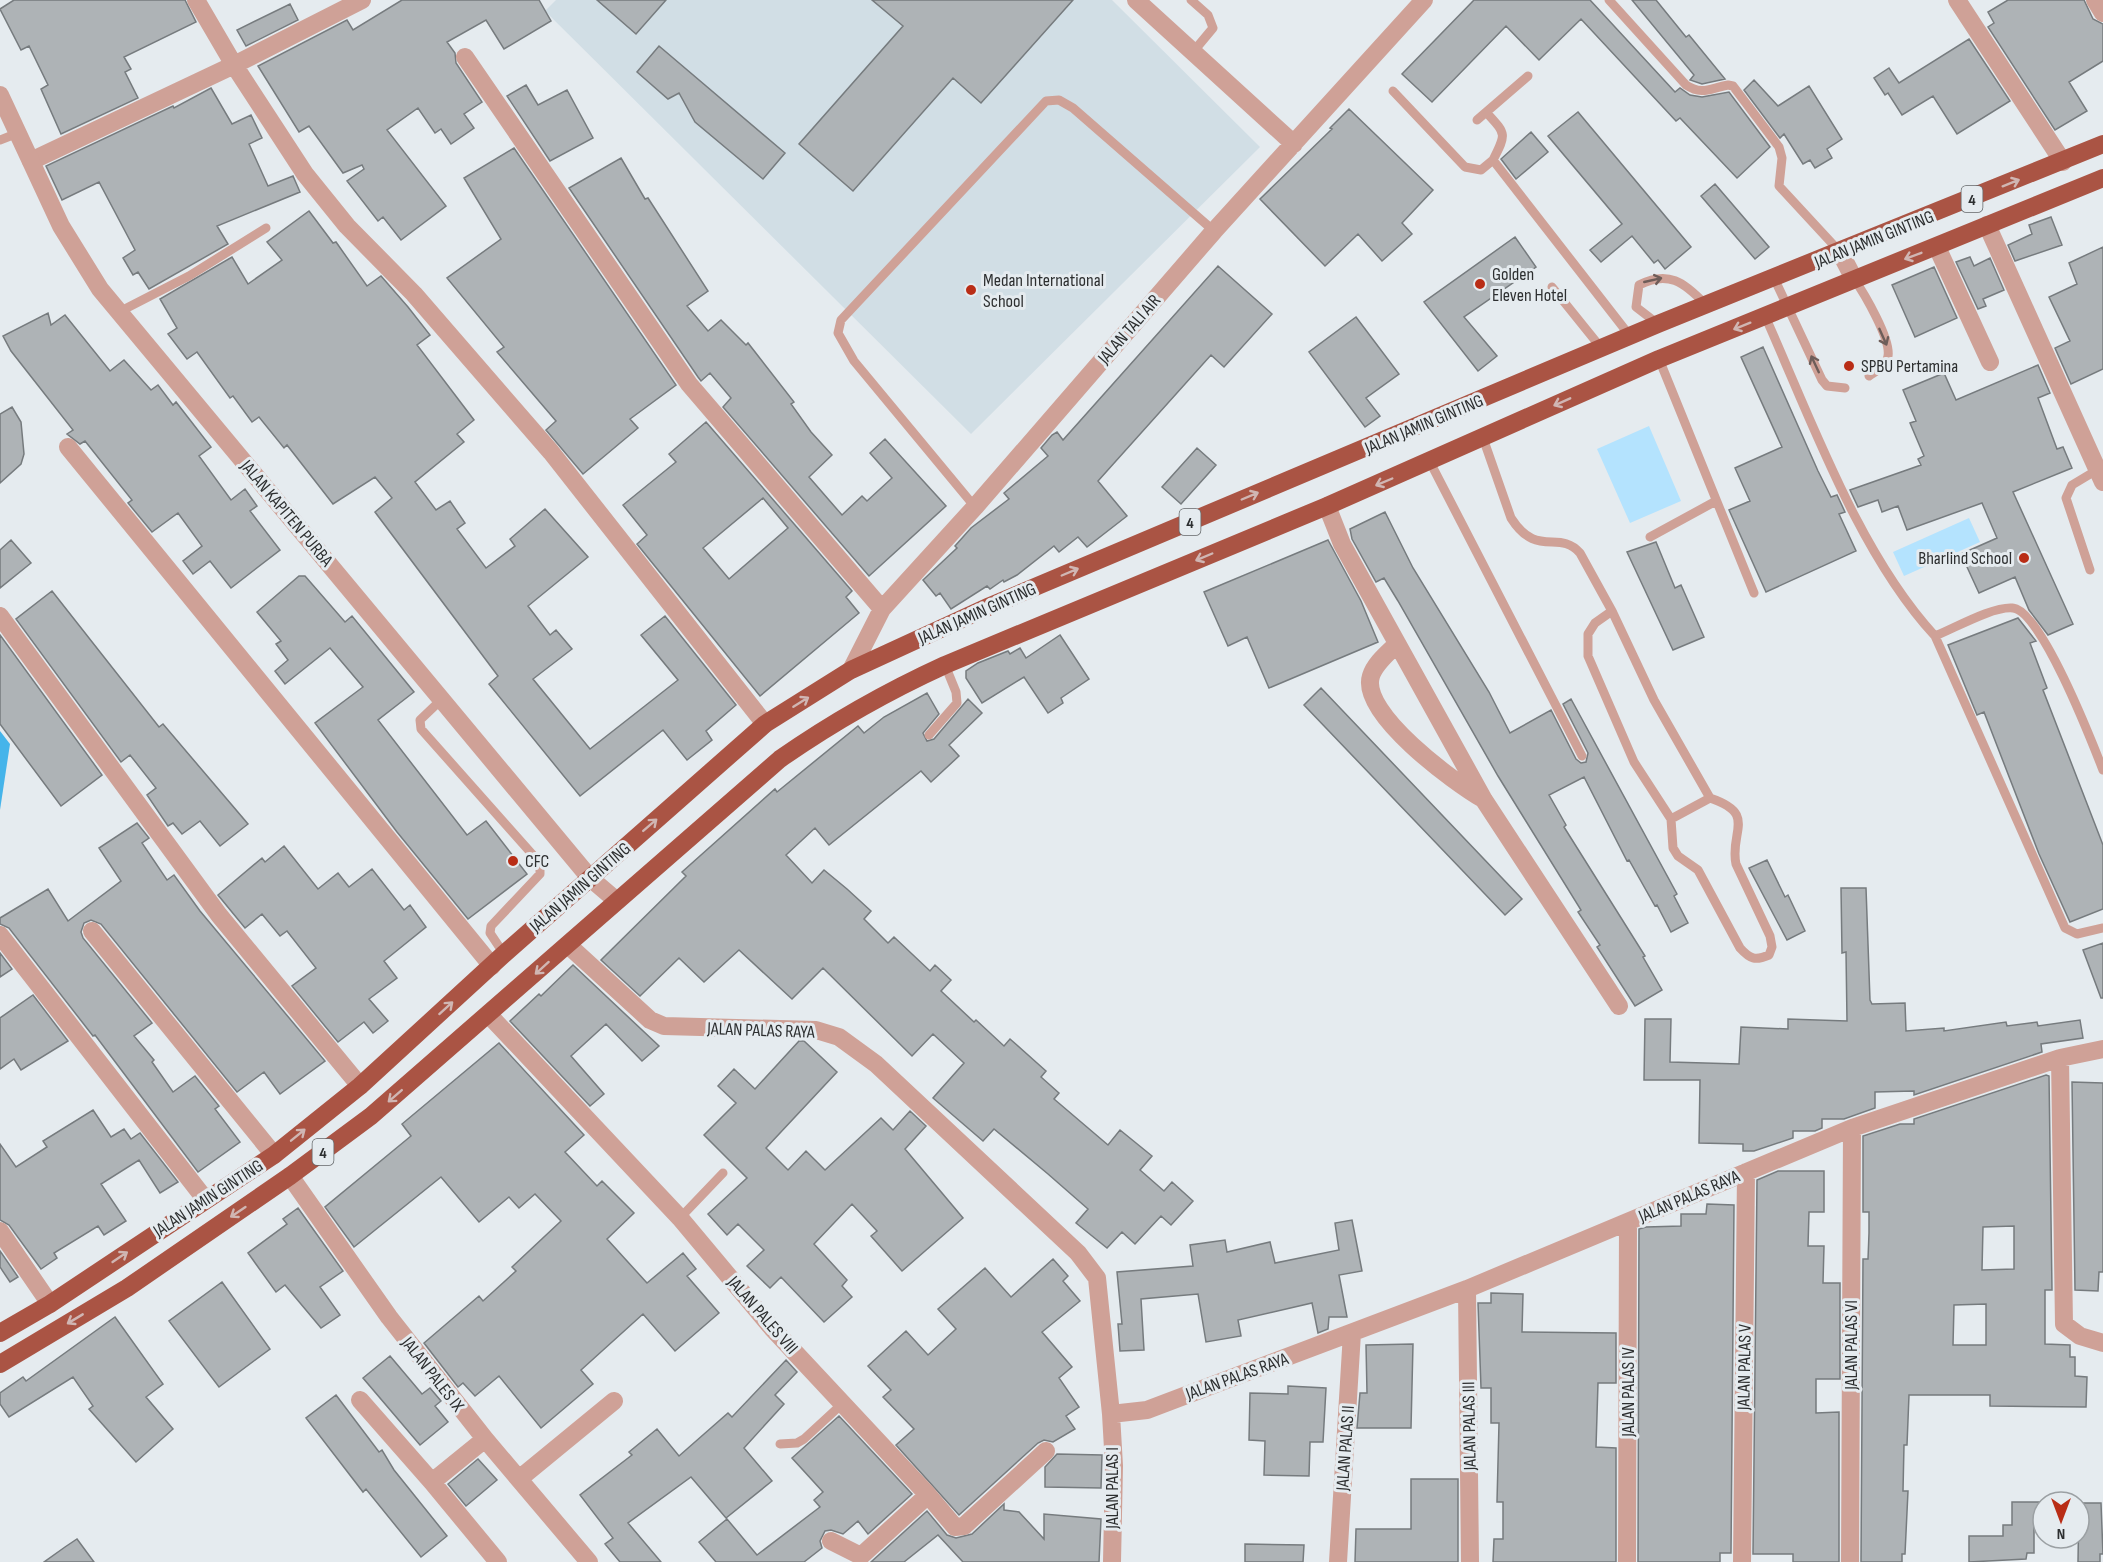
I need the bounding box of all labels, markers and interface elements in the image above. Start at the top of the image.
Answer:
one-way arrow [2001,177,2020,188]
road number: 4 [1962,186,1982,212]
street label: JALAN JAMIN GINTING [1811,206,1937,273]
one-way arrow [1904,251,1923,262]
place label: Golden Eleven Hotel [1492,264,1567,306]
place label: Medan International School [983,270,1104,312]
one-way arrow [1643,274,1662,286]
marker: Golden Eleven Hotel [1473,277,1487,291]
marker: Medan International School [964,283,978,297]
street label: JALAN TALI AIR [1093,290,1165,369]
one-way arrow [1733,321,1751,332]
one-way arrow [1879,328,1890,346]
one-way arrow [1808,356,1820,374]
place label: SPBU Pertamina [1861,356,1958,377]
marker: SPBU Pertamina [1842,359,1856,373]
street label: JALAN JAMIN GINTING [1361,390,1487,459]
one-way arrow [1554,397,1572,409]
street label: JALAN KAPITEN PURBA [235,455,337,571]
one-way arrow [1375,477,1393,488]
one-way arrow [1241,490,1259,501]
road number: 4 [1180,509,1200,535]
place label: Bharlind School [1918,548,2012,569]
marker: Bharlind School [2017,551,2031,565]
one-way arrow [1196,552,1214,563]
one-way arrow [1061,566,1079,577]
street label: JALAN JAMIN GINTING [914,578,1039,649]
one-way arrow [792,695,809,708]
one-way arrow [642,818,657,832]
street label: JALAN JAMIN GINTING [525,838,635,938]
place label: CFC [525,851,549,872]
marker: CFC [506,854,520,868]
one-way arrow [535,961,550,975]
one-way arrow [438,1001,453,1015]
street label: JALAN PALAS RAYA [706,1018,815,1043]
one-way arrow [388,1089,403,1103]
one-way arrow [290,1129,306,1142]
road number: 4 [312,1139,334,1165]
street label: JALAN JAMIN GINTING [149,1155,267,1242]
street label: JALAN PALAS RAYA [1635,1166,1743,1228]
one-way arrow [230,1206,247,1218]
one-way arrow [111,1250,128,1262]
street label: JALAN PALES VIII [722,1271,802,1359]
street label: JALAN PALAS VI [1841,1300,1862,1391]
one-way arrow [67,1314,84,1326]
street label: JALAN PALAS V [1733,1324,1756,1411]
street label: JALAN PALES IX [396,1332,468,1416]
street label: JALAN PALAS IV [1618,1347,1639,1438]
street label: JALAN PALAS RAYA [1182,1348,1292,1405]
street label: JALAN PALAS III [1458,1381,1481,1472]
street label: JALAN PALAS II [1332,1405,1359,1492]
street label: JALAN PALAS I [1102,1447,1123,1530]
north arrow [2031,1490,2091,1550]
text: N [2057,1524,2065,1543]

